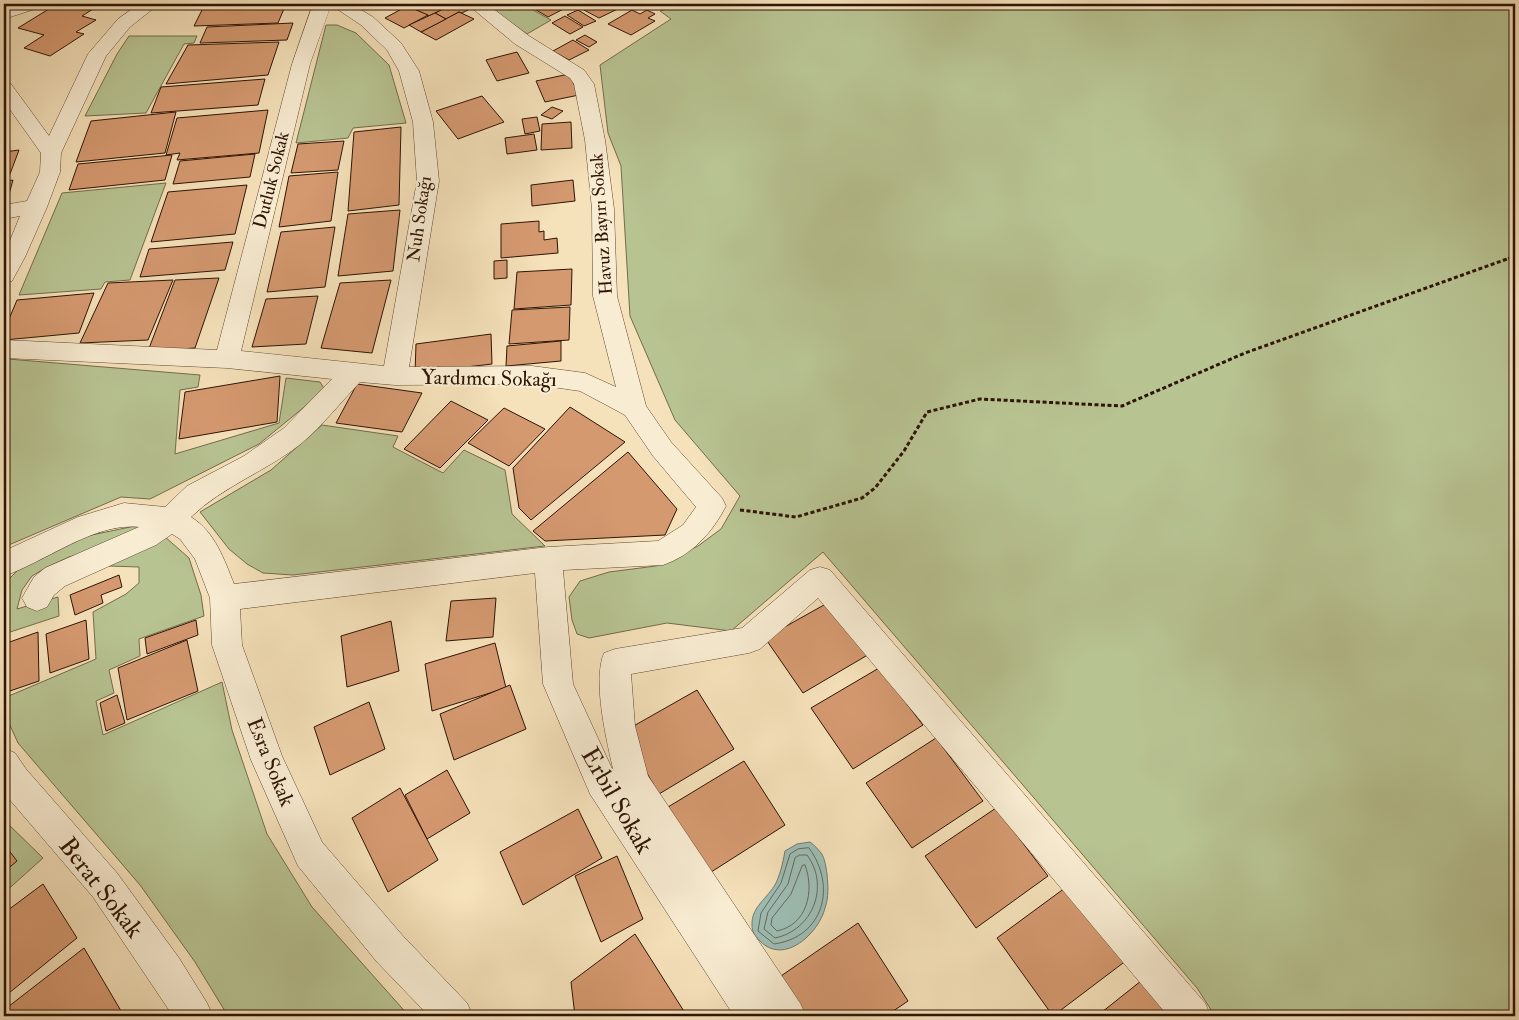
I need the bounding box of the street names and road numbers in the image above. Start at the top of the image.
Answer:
street label: Dutluk Sokak [248,129,295,231]
street label: Havuz Bayırı Sokak [585,152,618,295]
street label: Nuh Sokağı [402,175,437,263]
street label: Yardımcı Sokağı [421,364,557,393]
street label: Esra Sokak [241,714,301,811]
street label: Erbil Sokak [574,742,660,859]
street label: Berat Sokak [52,831,150,945]

